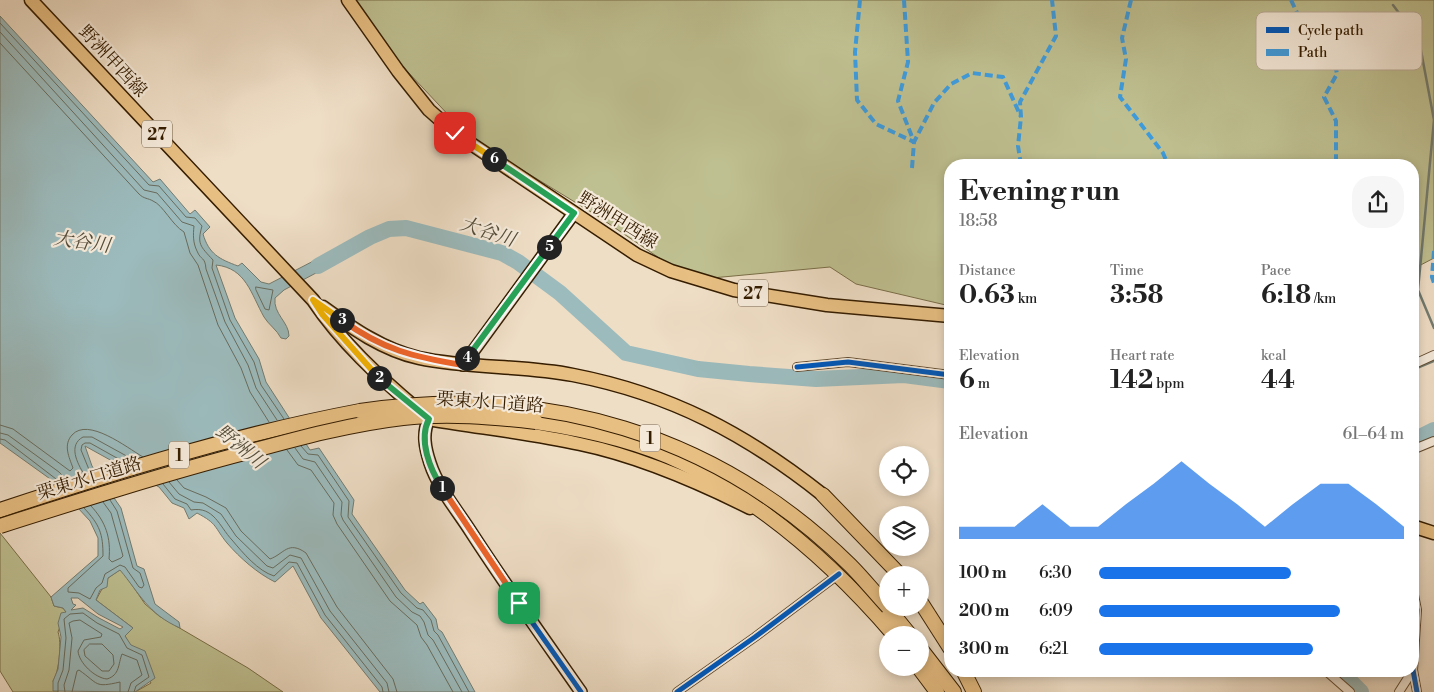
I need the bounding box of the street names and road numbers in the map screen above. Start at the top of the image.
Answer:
street label: 野洲甲西線 [74,21,152,102]
road number: 27 [142,120,172,148]
street label: 野洲甲西線 [573,187,662,254]
road number: 27 [738,280,768,306]
street label: 栗東水口道路 [435,387,545,418]
road number: 1 [640,424,660,452]
road number: 1 [169,442,189,468]
street label: 栗東水口道路 [34,452,144,505]

